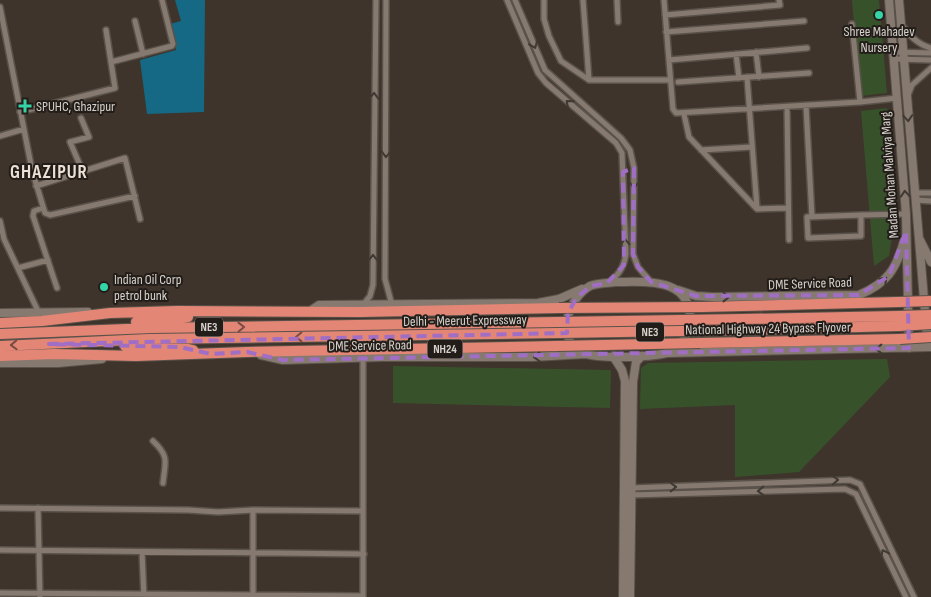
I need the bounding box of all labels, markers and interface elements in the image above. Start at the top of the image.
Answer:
marker: Shree Mahadev Nursery [873,9,885,21]
place label: Shree Mahadev Nursery [843,23,915,56]
one-way arrow [527,40,538,49]
one-way arrow [369,92,380,100]
place label: SPUHC, Ghazipur [36,98,115,115]
marker: SPUHC, Ghazipur [18,99,32,113]
one-way arrow [565,100,574,109]
street label: Madan Mohan Malviya Marg [877,111,902,239]
one-way arrow [903,115,914,123]
one-way arrow [380,150,391,158]
district label: GHAZIPUR [10,161,88,184]
one-way arrow [629,182,639,190]
one-way arrow [899,190,910,198]
one-way arrow [620,238,630,246]
one-way arrow [368,254,378,262]
place label: Indian Oil Corp petrol bunk [114,271,182,304]
street label: DME Service Road [768,274,852,293]
one-way arrow [878,277,887,286]
marker: Indian Oil Corp petrol bunk [98,281,110,293]
one-way arrow [722,292,730,302]
street label: Delhi - Meerut Expressway [403,311,528,330]
road number: NE3 [195,318,223,337]
street label: National Highway 24 Bypass Flyover [685,319,851,338]
one-way arrow [238,322,245,332]
road number: NE3 [636,322,664,342]
one-way arrow [295,331,303,342]
street label: DME Service Road [328,336,412,355]
road number: NH24 [428,339,462,358]
one-way arrow [10,340,18,351]
one-way arrow [875,344,882,354]
one-way arrow [533,352,540,362]
one-way arrow [831,475,839,486]
one-way arrow [669,481,677,492]
one-way arrow [756,486,764,497]
one-way arrow [880,549,891,558]

